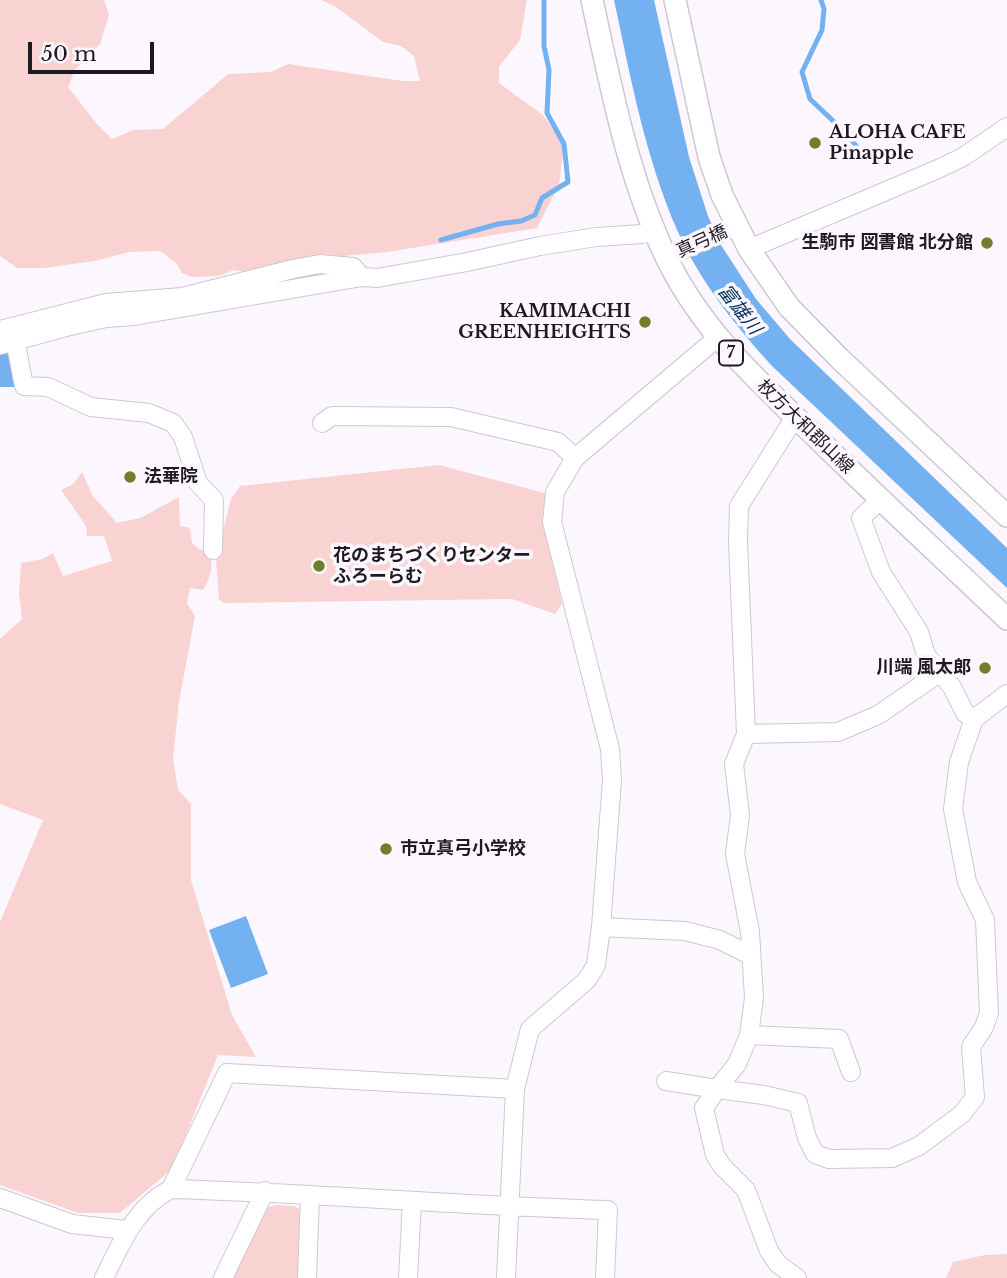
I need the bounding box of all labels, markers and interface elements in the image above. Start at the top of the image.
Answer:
scale bar [32,28,158,72]
text: 50 m [41,41,96,67]
place label: ALOHA CAFE Pinapple [829,122,966,164]
marker: ALOHA CAFE Pinapple [807,135,823,151]
street label: 真弓橋 [673,221,731,263]
place label: 生駒市 図書館 北分館 [801,232,973,254]
marker: 生駒市 図書館 北分館 [979,235,995,251]
water label: 富雄川 [712,281,766,339]
place label: KAMIMACHI GREENHEIGHTS [458,301,631,344]
marker: KAMIMACHI GREENHEIGHTS [637,314,653,330]
road number: 7 [719,340,743,366]
street label: 枚方大和郡山線 [752,375,858,479]
place label: 法華院 [144,466,198,488]
marker: 法華院 [122,469,138,485]
place label: 花のまちづくりセンター ふろーらむ [333,545,531,588]
marker: 花のまちづくりセンター ふろーらむ [311,558,327,574]
place label: 川端 風太郎 [876,657,971,679]
marker: 川端 風太郎 [977,660,993,676]
place label: 市立真弓小学校 [400,838,526,860]
marker: 市立真弓小学校 [378,841,394,857]

